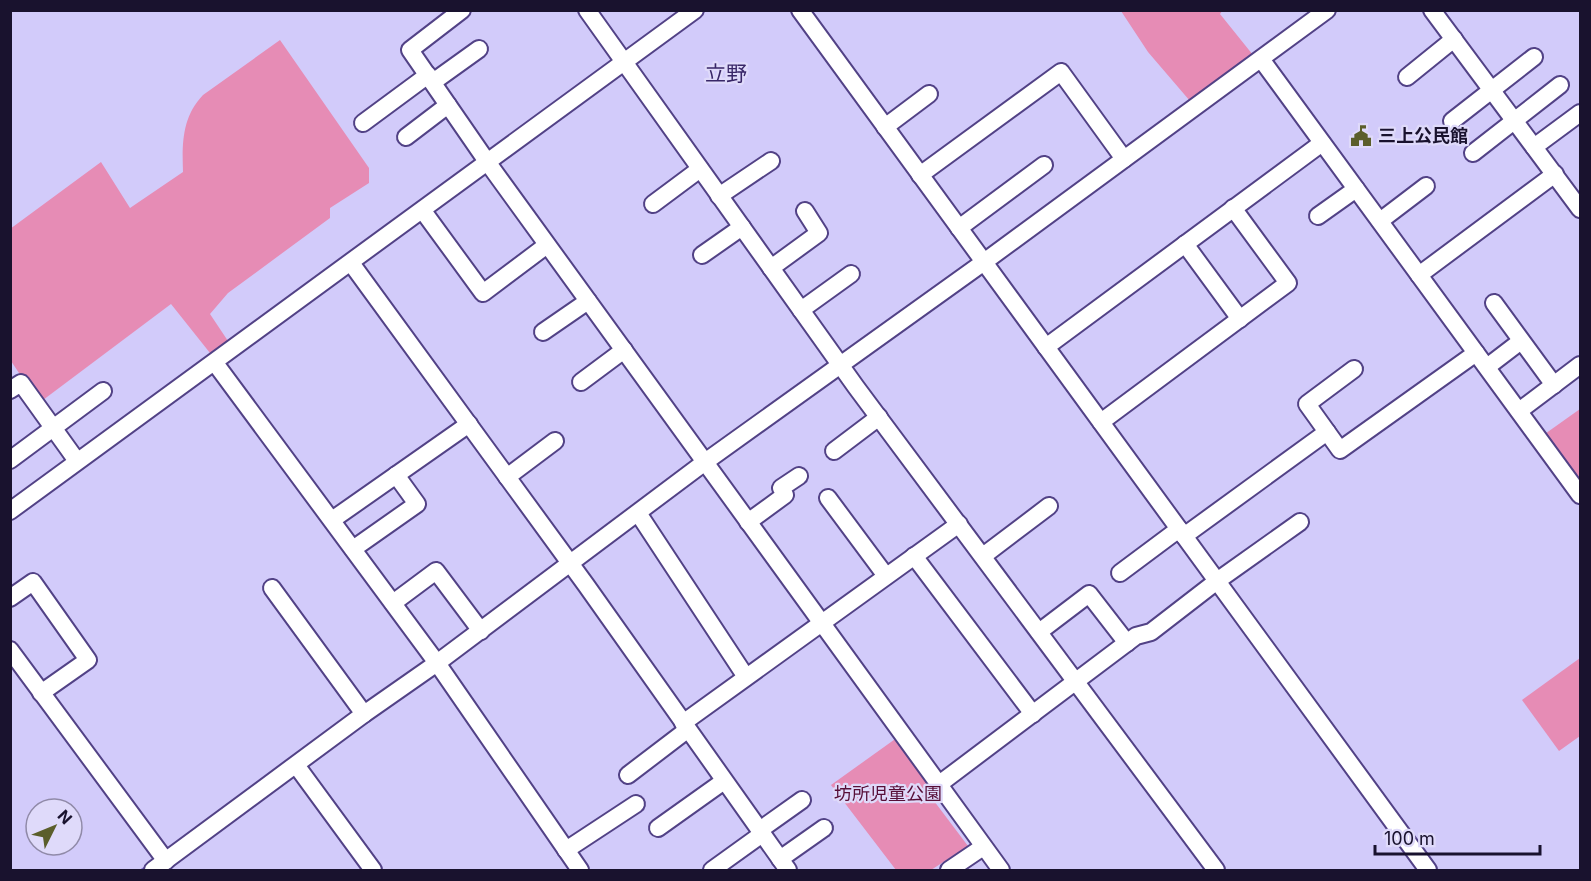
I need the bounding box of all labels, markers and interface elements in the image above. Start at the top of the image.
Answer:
district label: 立野 [705,61,747,86]
public building icon: 三上公民館 [1349,124,1373,148]
place label: 三上公民館 [1378,125,1468,146]
park label: 坊所児童公園 [834,783,942,804]
north arrow [24,797,84,857]
text: N [53,805,76,828]
scale bar [1375,818,1540,856]
text: 100 m [1384,828,1435,849]

